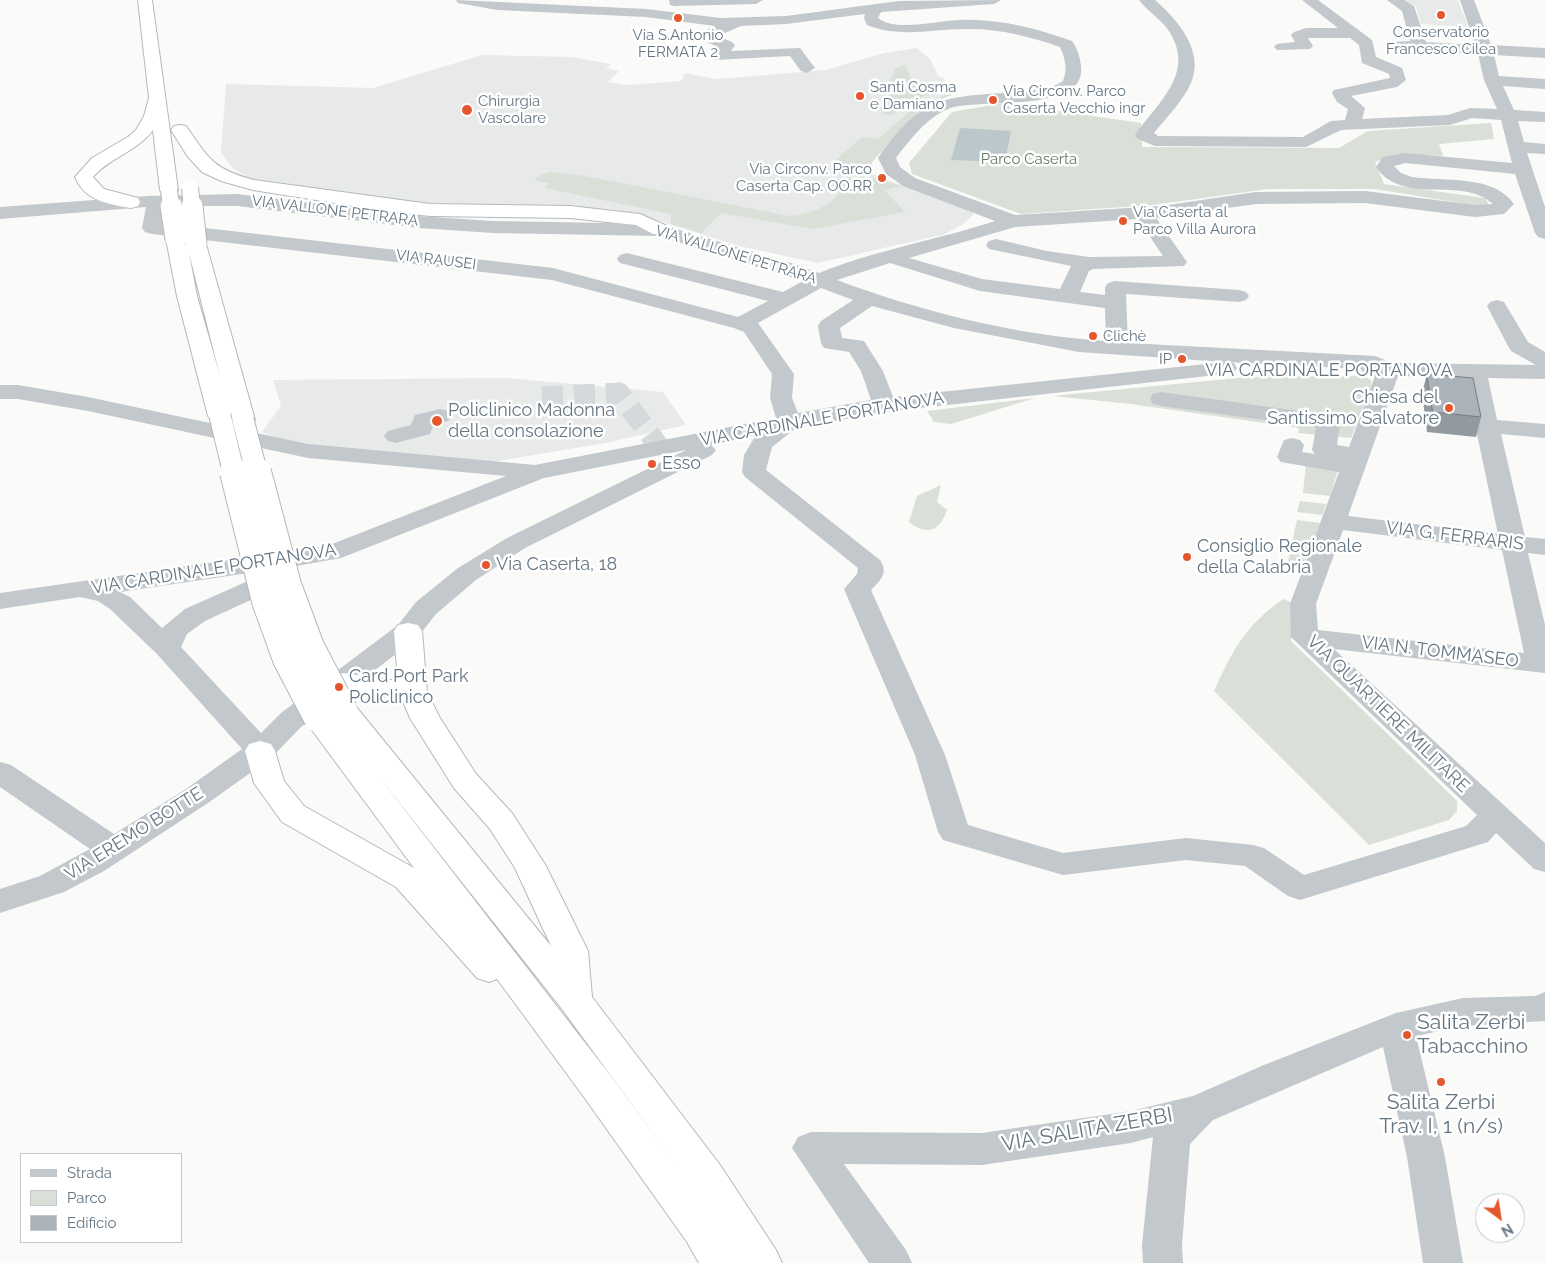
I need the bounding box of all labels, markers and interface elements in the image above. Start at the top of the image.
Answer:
marker: Conservatorio Francesco Cilea [1435,9,1447,21]
marker: Via S.Antonio FERMATA 2 [672,12,684,24]
place label: Conservatorio Francesco Cilea [1386,23,1496,58]
place label: Via S.Antonio FERMATA 2 [633,26,723,61]
place label: Santi Cosma e Damiano [870,78,956,113]
place label: Via Circonv. Parco Caserta Vecchio ingr [1003,82,1146,117]
marker: Santi Cosma e Damiano [854,90,866,102]
place label: Chirurgia Vascolare [478,92,546,127]
marker: Via Circonv. Parco Caserta Vecchio ingr [987,94,999,106]
marker: Chirurgia Vascolare [460,103,474,117]
park label: Parco Caserta [981,150,1077,168]
place label: Via Circonv. Parco Caserta Cap. OO.RR [736,160,872,195]
marker: Via Circonv. Parco Caserta Cap. OO.RR [876,172,888,184]
street label: VIA VALLONE PETRARA [251,192,419,230]
place label: Via Caserta al Parco Villa Aurora [1133,203,1256,238]
marker: Via Caserta al Parco Villa Aurora [1117,215,1129,227]
street label: VIA VALLONE PETRARA [653,222,819,288]
street label: VIA RAUSEI [395,246,477,274]
place label: Clichè [1103,327,1146,345]
marker: Clichè [1087,330,1099,342]
place label: IP [1159,350,1172,368]
marker: IP [1176,353,1188,365]
street label: VIA CARDINALE PORTANOVA [1205,360,1453,382]
street label: VIA CARDINALE PORTANOVA [698,387,946,451]
place label: Chiesa del Santissimo Salvatore [1267,387,1439,429]
place label: Policlinico Madonna della consolazione [448,400,615,442]
marker: Chiesa del Santissimo Salvatore [1443,402,1455,414]
marker: Policlinico Madonna della consolazione [430,414,444,428]
place label: Esso [662,453,701,475]
marker: Esso [646,458,658,470]
street label: VIA G. FERRARIS [1385,517,1525,555]
place label: Consiglio Regionale della Calabria [1197,536,1362,578]
street label: VIA CARDINALE PORTANOVA [90,539,338,599]
marker: Consiglio Regionale della Calabria [1181,551,1193,563]
place label: Via Caserta, 18 [496,554,617,576]
marker: Via Caserta, 18 [480,559,492,571]
street label: VIA QUARTIERE MILITARE [1302,631,1474,797]
street label: VIA N. TOMMASEO [1360,632,1520,672]
place label: Card Port Park Policlinico [349,666,468,709]
marker: Card Port Park Policlinico [333,681,345,693]
street label: VIA EREMO BOTTE [61,783,207,885]
place label: Salita Zerbi Tabacchino [1417,1010,1528,1060]
marker: Salita Zerbi Tabacchino [1401,1029,1413,1041]
marker: Salita Zerbi Trav. I, 1 (n/s) [1435,1076,1447,1088]
place label: Salita Zerbi Trav. I, 1 (n/s) [1379,1090,1503,1140]
street label: VIA SALITA ZERBI [1000,1103,1174,1157]
legend [20,1153,182,1243]
text: Strada [67,1164,112,1182]
text: Parco [67,1189,107,1207]
north arrow [1475,1193,1525,1243]
text: Edificio [67,1214,117,1232]
text: N [1499,1220,1516,1240]

